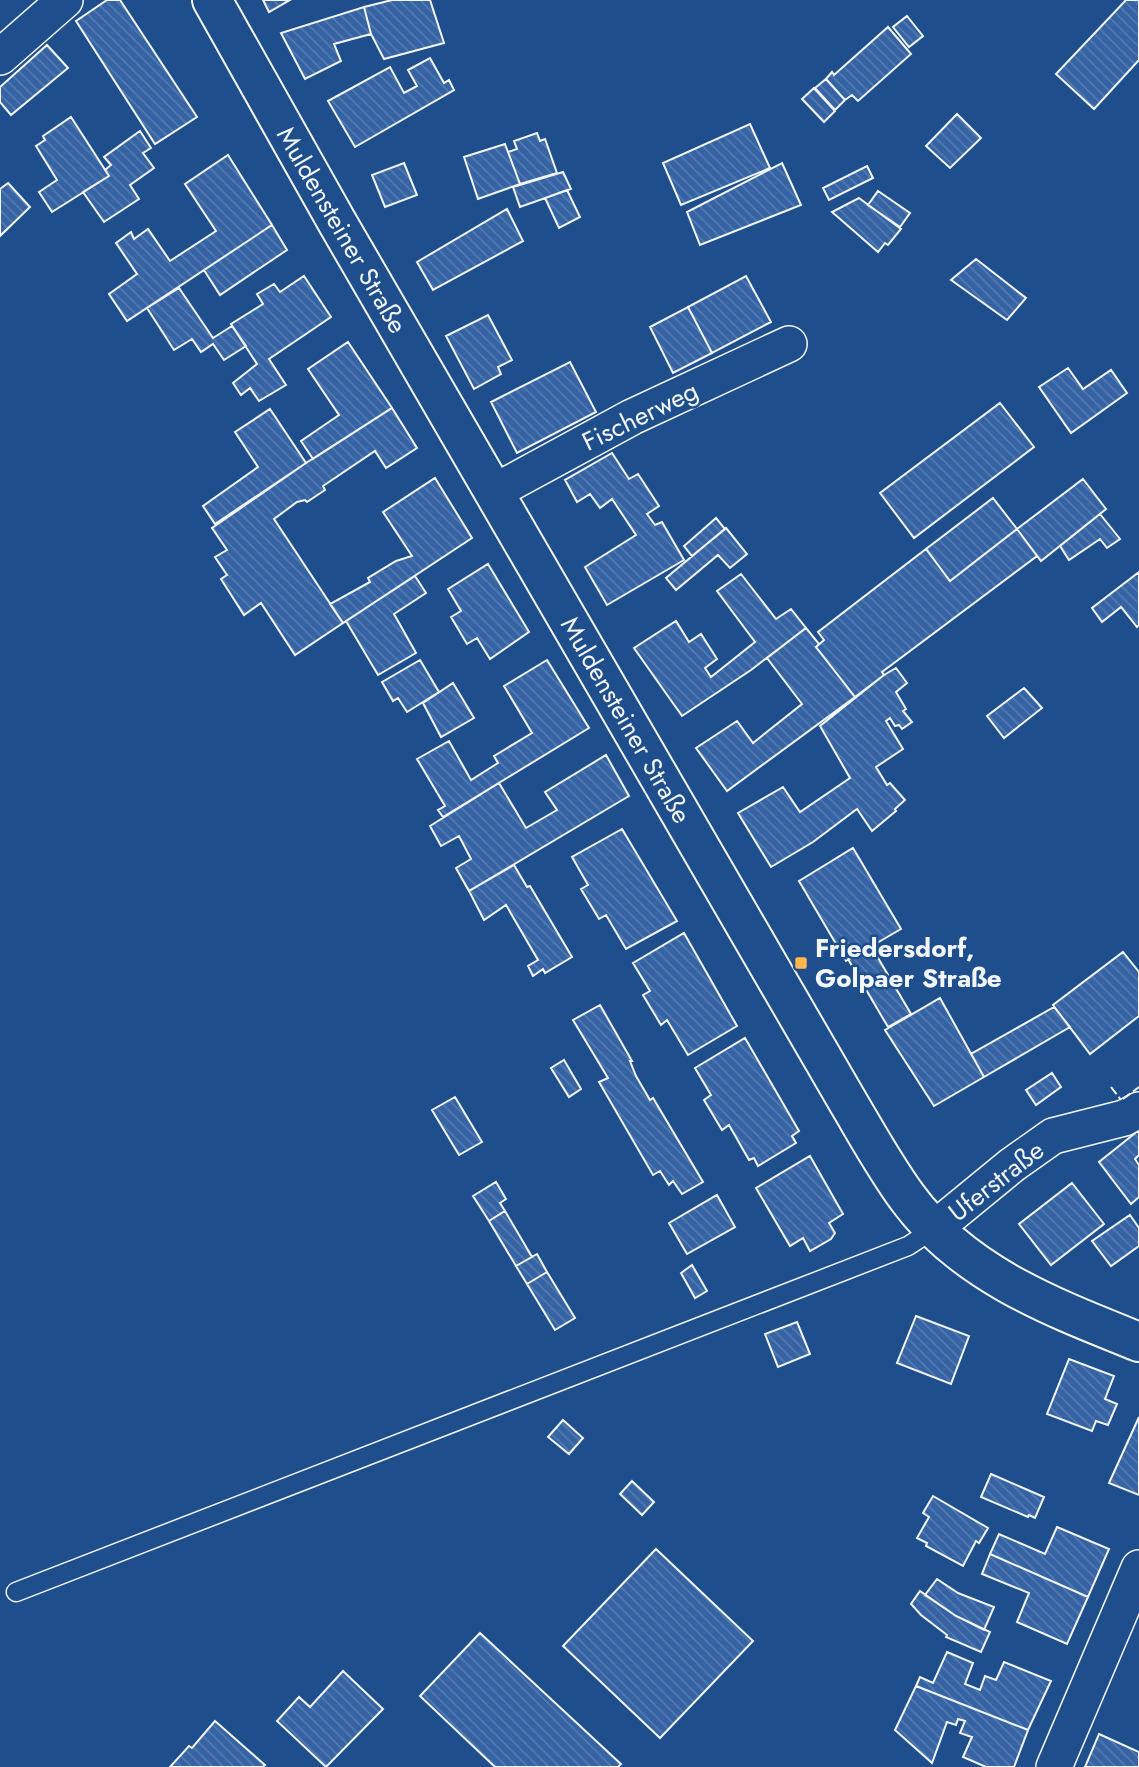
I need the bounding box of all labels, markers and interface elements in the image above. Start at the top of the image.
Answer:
street label: Muldensteiner Straße [267,120,417,340]
street label: Fischerweg [576,372,704,460]
street label: Muldensteiner Straße [551,610,701,830]
place label: Friedersdorf, Golpaer Straße [815,929,1002,997]
marker: Friedersdorf, Golpaer Straße [793,955,809,971]
street label: Uferstraße [940,1131,1052,1231]

